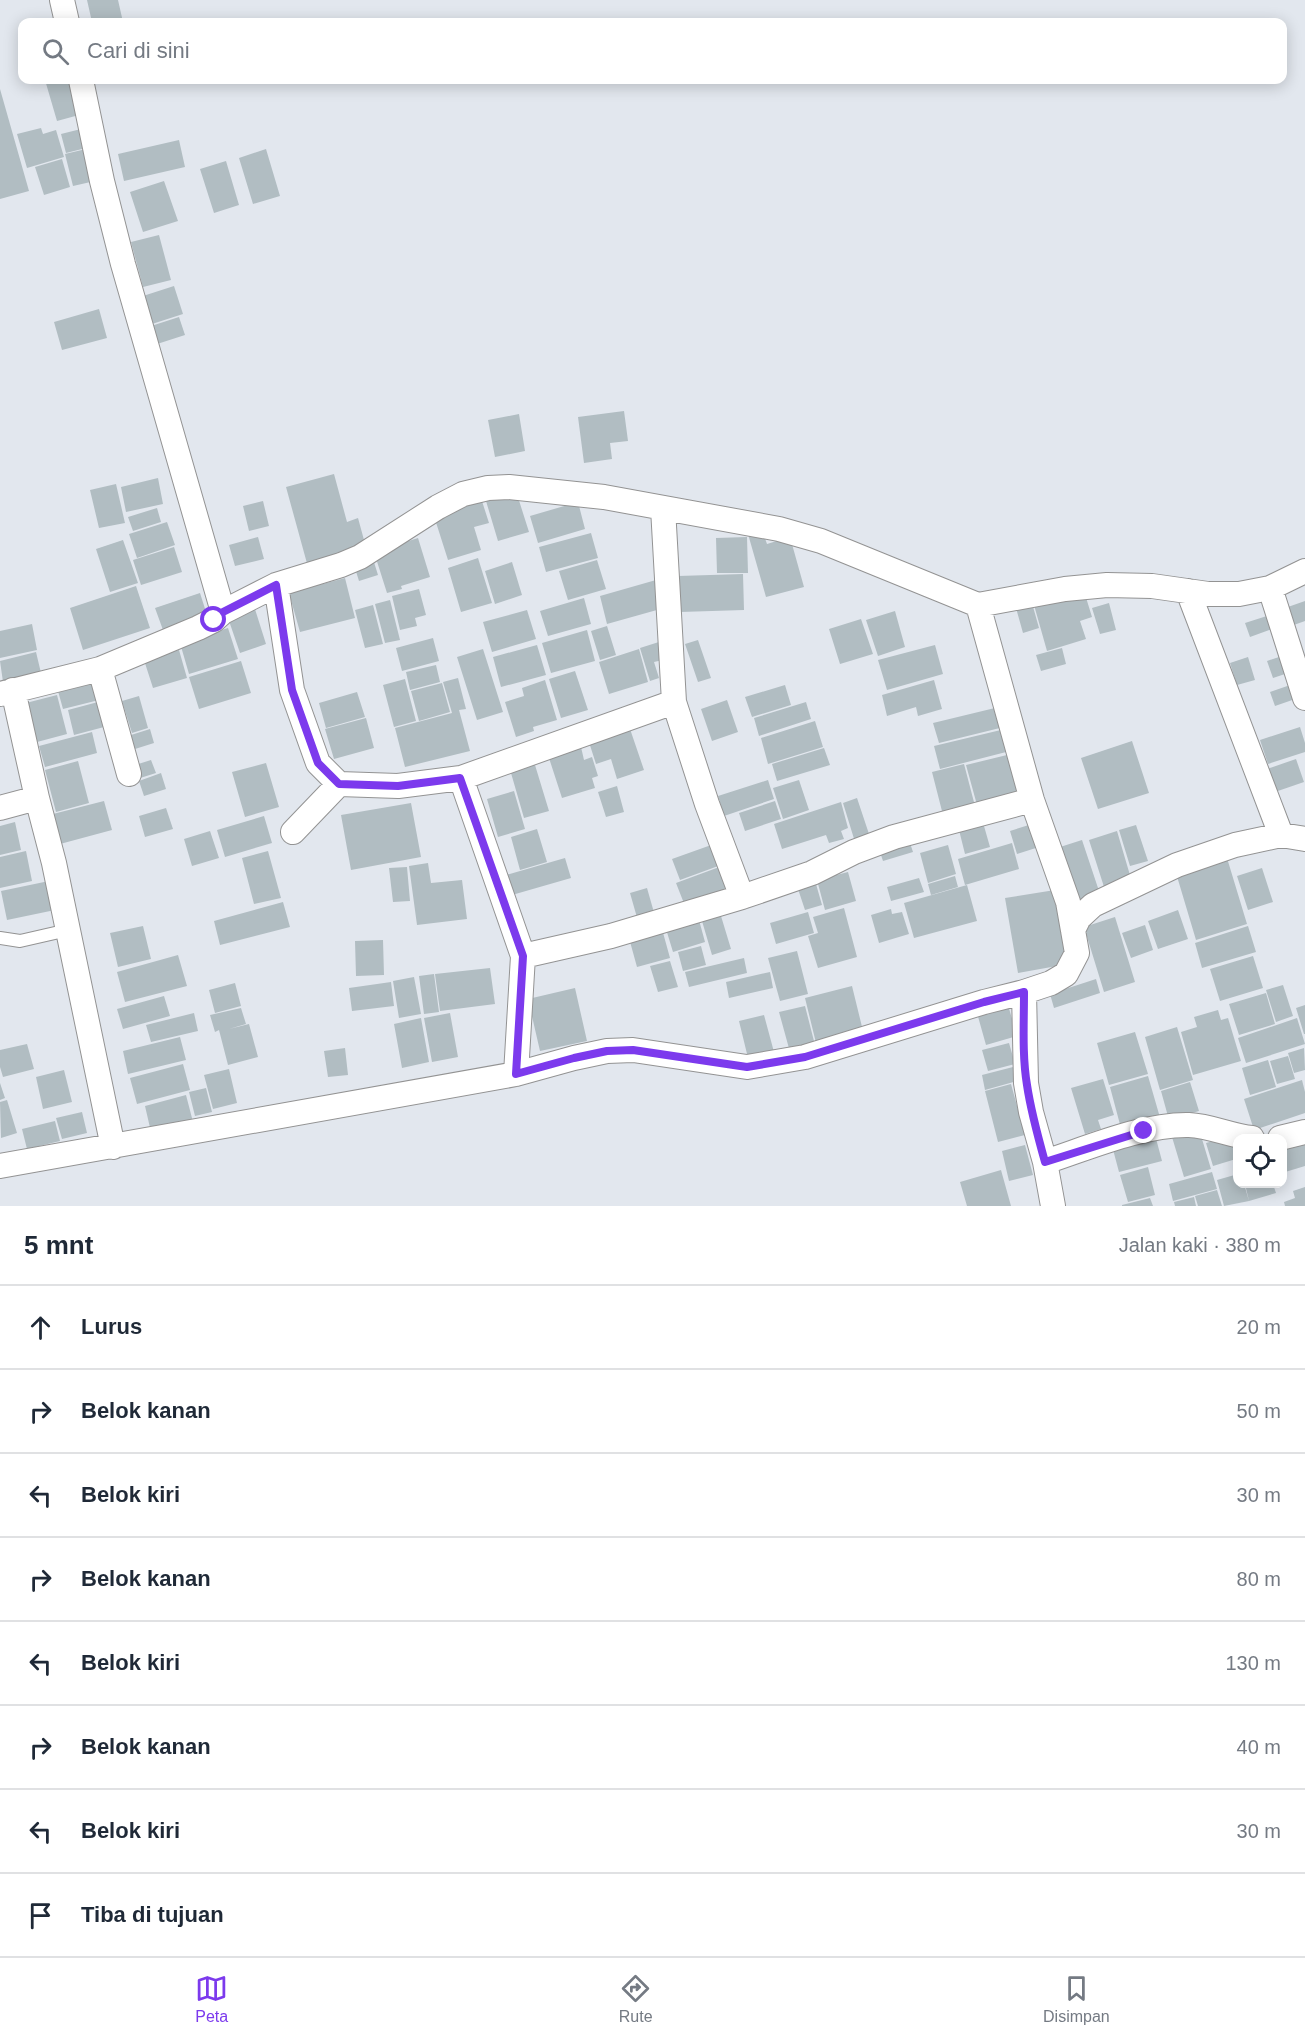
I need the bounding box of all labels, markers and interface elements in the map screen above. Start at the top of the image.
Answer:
search box [18,18,1287,84]
icon: search [39,35,72,68]
text: Cari di sini [87,38,190,63]
route start [200,606,226,632]
route end [1130,1117,1156,1143]
map controls [1233,1134,1287,1188]
button: locate [1233,1134,1287,1188]
text: 5 mnt [24,1230,93,1260]
text: Jalan kaki · 380 m [1119,1234,1281,1256]
icon: ahead [24,1311,57,1344]
text: Lurus [81,1314,142,1339]
text: 20 m [1237,1316,1281,1338]
icon: right [24,1395,57,1428]
text: Belok kanan [81,1398,211,1423]
text: 50 m [1237,1400,1281,1422]
icon: left [24,1479,57,1512]
text: Belok kiri [81,1482,180,1507]
text: 30 m [1237,1484,1281,1506]
icon: right [24,1563,57,1596]
text: Belok kanan [81,1566,211,1591]
text: 80 m [1237,1568,1281,1590]
icon: left [24,1647,57,1680]
text: Belok kiri [81,1650,180,1675]
text: 130 m [1225,1652,1281,1674]
icon: right [24,1731,57,1764]
text: Belok kanan [81,1734,211,1759]
text: 40 m [1237,1736,1281,1758]
icon: left [24,1815,57,1848]
text: Belok kiri [81,1818,180,1843]
text: 30 m [1237,1820,1281,1842]
icon: arrive [24,1899,57,1932]
text: Tiba di tujuan [81,1902,224,1927]
tab: Peta [195,1972,228,2026]
tab: Rute [619,1972,653,2026]
tab: Disimpan [1043,1972,1110,2026]

